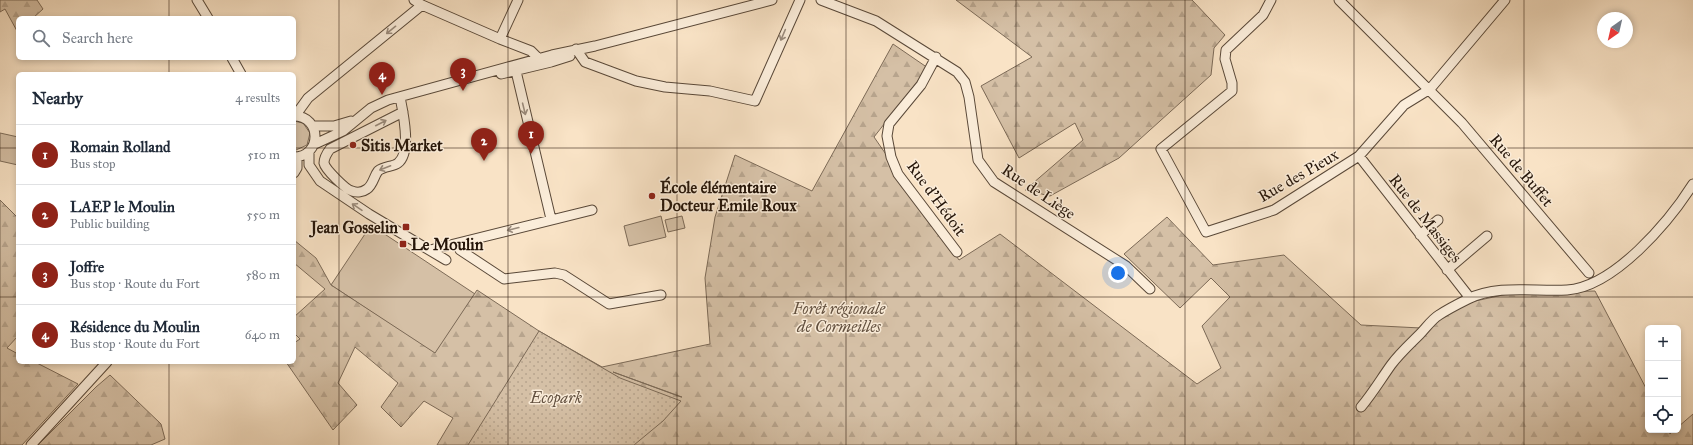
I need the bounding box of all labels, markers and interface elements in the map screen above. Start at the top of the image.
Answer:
north arrow [1597,12,1633,48]
search box [16,16,296,60]
one-way arrow [386,25,397,34]
icon: search [30,27,52,49]
text: Search here [62,29,133,47]
one-way arrow [779,29,787,41]
pin: 3 [450,58,476,91]
pin: 4 [369,62,395,95]
text: Nearby [32,88,83,109]
text: 4 results [235,90,280,106]
one-way arrow [521,102,528,115]
one-way arrow [375,119,387,126]
pin: 1 [518,121,544,154]
pin: 2 [471,128,497,161]
street label: Rue de Buffet [1486,130,1558,211]
place label: Sitis Market [361,136,443,155]
text: Romain Rolland [70,138,171,156]
marker: Sitis Market [348,140,358,150]
street label: Rue des Pieux [1255,145,1342,206]
text: 1 [42,147,48,163]
text: 510 m [248,147,280,163]
text: Bus stop [70,156,116,172]
street label: Rue d'Hédoit [903,157,970,240]
street label: Rue de Liège [998,160,1079,224]
one-way arrow [380,165,392,173]
street label: Rue de Massiges [1384,170,1466,267]
place label: École élémentaire Docteur Emile Roux [660,176,797,215]
marker: École élémentaire Docteur Emile Roux [647,191,657,201]
text: LAEP le Moulin [70,198,175,216]
one-way arrow [352,203,363,211]
text: 2 [42,207,48,223]
text: 550 m [247,207,280,223]
text: Public building [70,216,149,232]
place label: Jean Gosselin [309,218,398,238]
marker: Jean Gosselin [401,222,411,232]
one-way arrow [507,226,520,233]
place label: Le Moulin [411,235,484,254]
marker: Le Moulin [398,239,408,249]
text: Joffre [70,258,104,276]
your location [1108,263,1128,283]
text: 3 [42,267,48,283]
text: 580 m [246,267,280,283]
text: Bus stop · Route du Fort [70,276,200,292]
park label: Forêt régionale de Cormeilles [792,299,886,336]
text: Résidence du Moulin [70,318,200,336]
map controls [1645,325,1681,433]
button: + [1645,325,1681,361]
text: 4 [41,327,49,343]
text: 640 m [245,327,280,343]
text: Bus stop · Route du Fort [70,336,200,352]
button: − [1645,361,1681,397]
park label: Ecopark [529,388,582,408]
button: locate [1645,397,1681,433]

